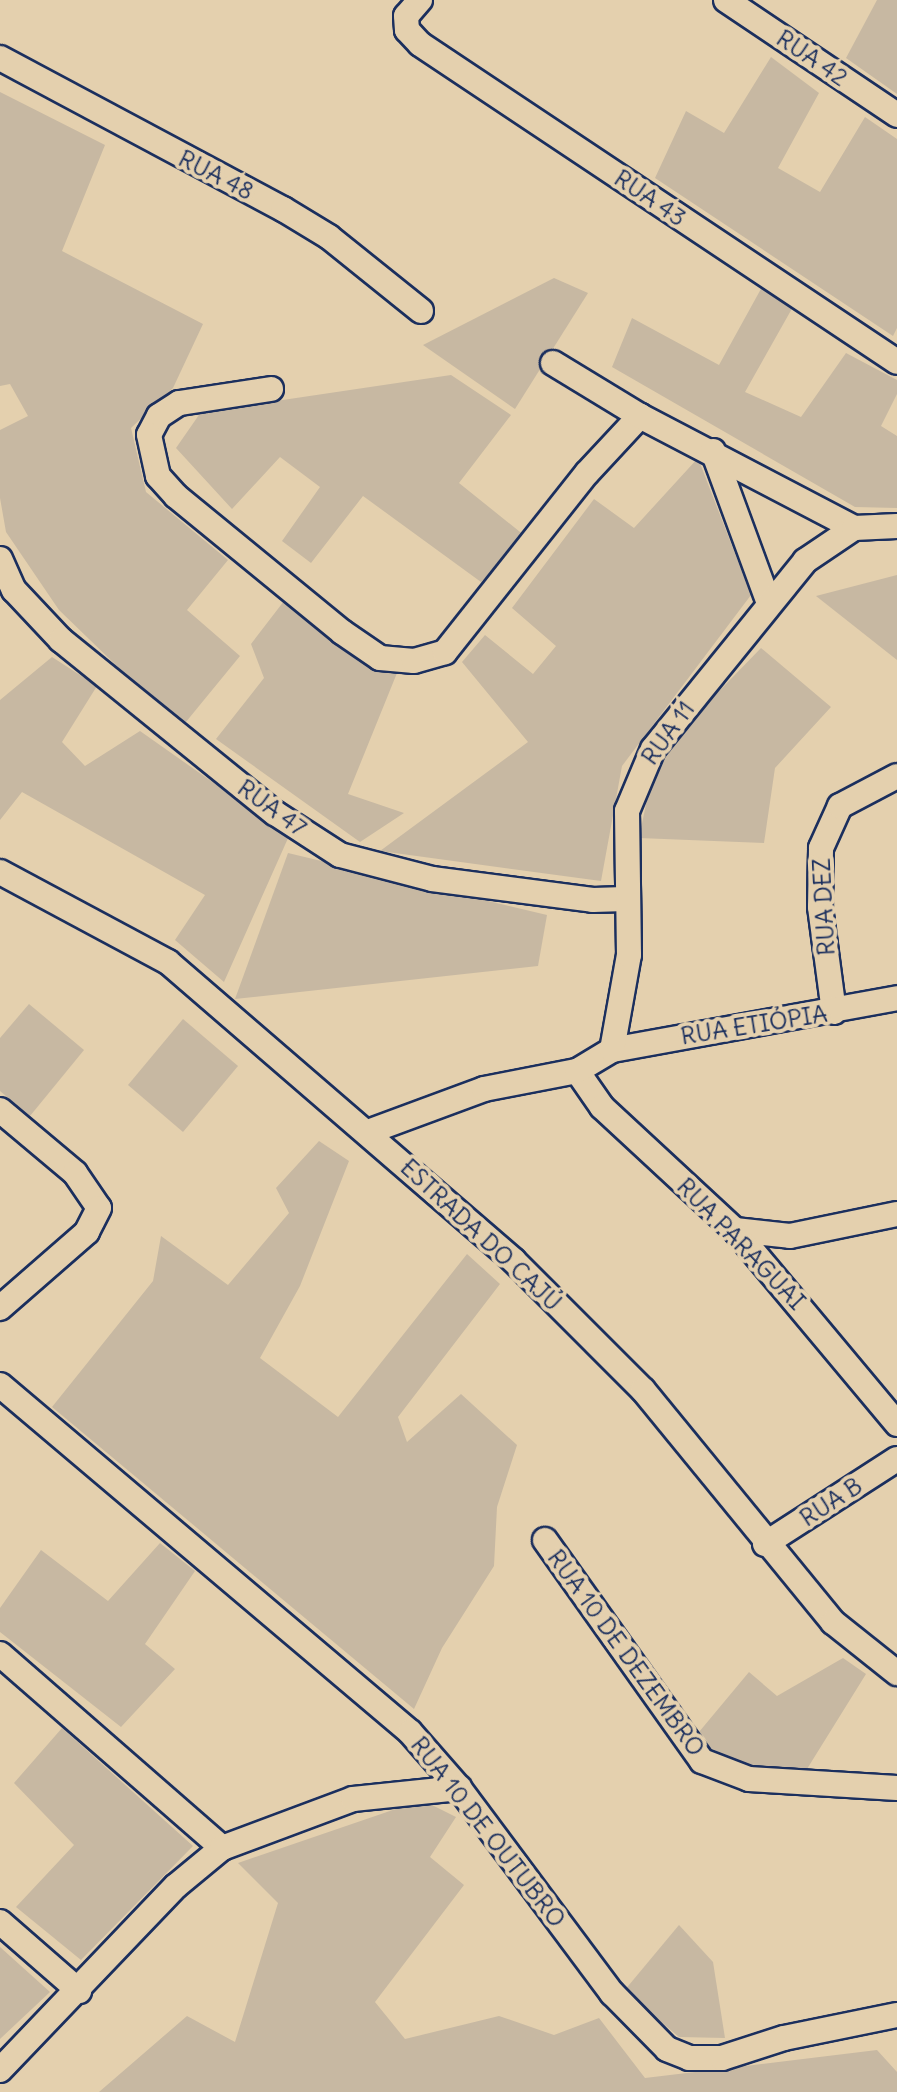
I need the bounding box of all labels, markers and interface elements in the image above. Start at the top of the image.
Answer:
street label: RUA 42 [771,24,853,92]
street label: RUA 48 [174,144,258,206]
street label: RUA 43 [609,164,691,232]
street label: RUA 11 [635,695,701,771]
street label: RUA 47 [232,773,312,843]
street label: RUA DEZ [807,858,841,956]
street label: RUA ETIÓPIA [679,999,829,1051]
street label: ESTRADA DO CAJÚ [394,1153,568,1317]
street label: RUA PARAGUAI [671,1172,811,1316]
street label: RUA B [794,1471,868,1533]
street label: RUA 10 DE DEZEMBRO [541,1544,711,1762]
street label: RUA 10 DE OUTUBRO [405,1731,571,1933]

